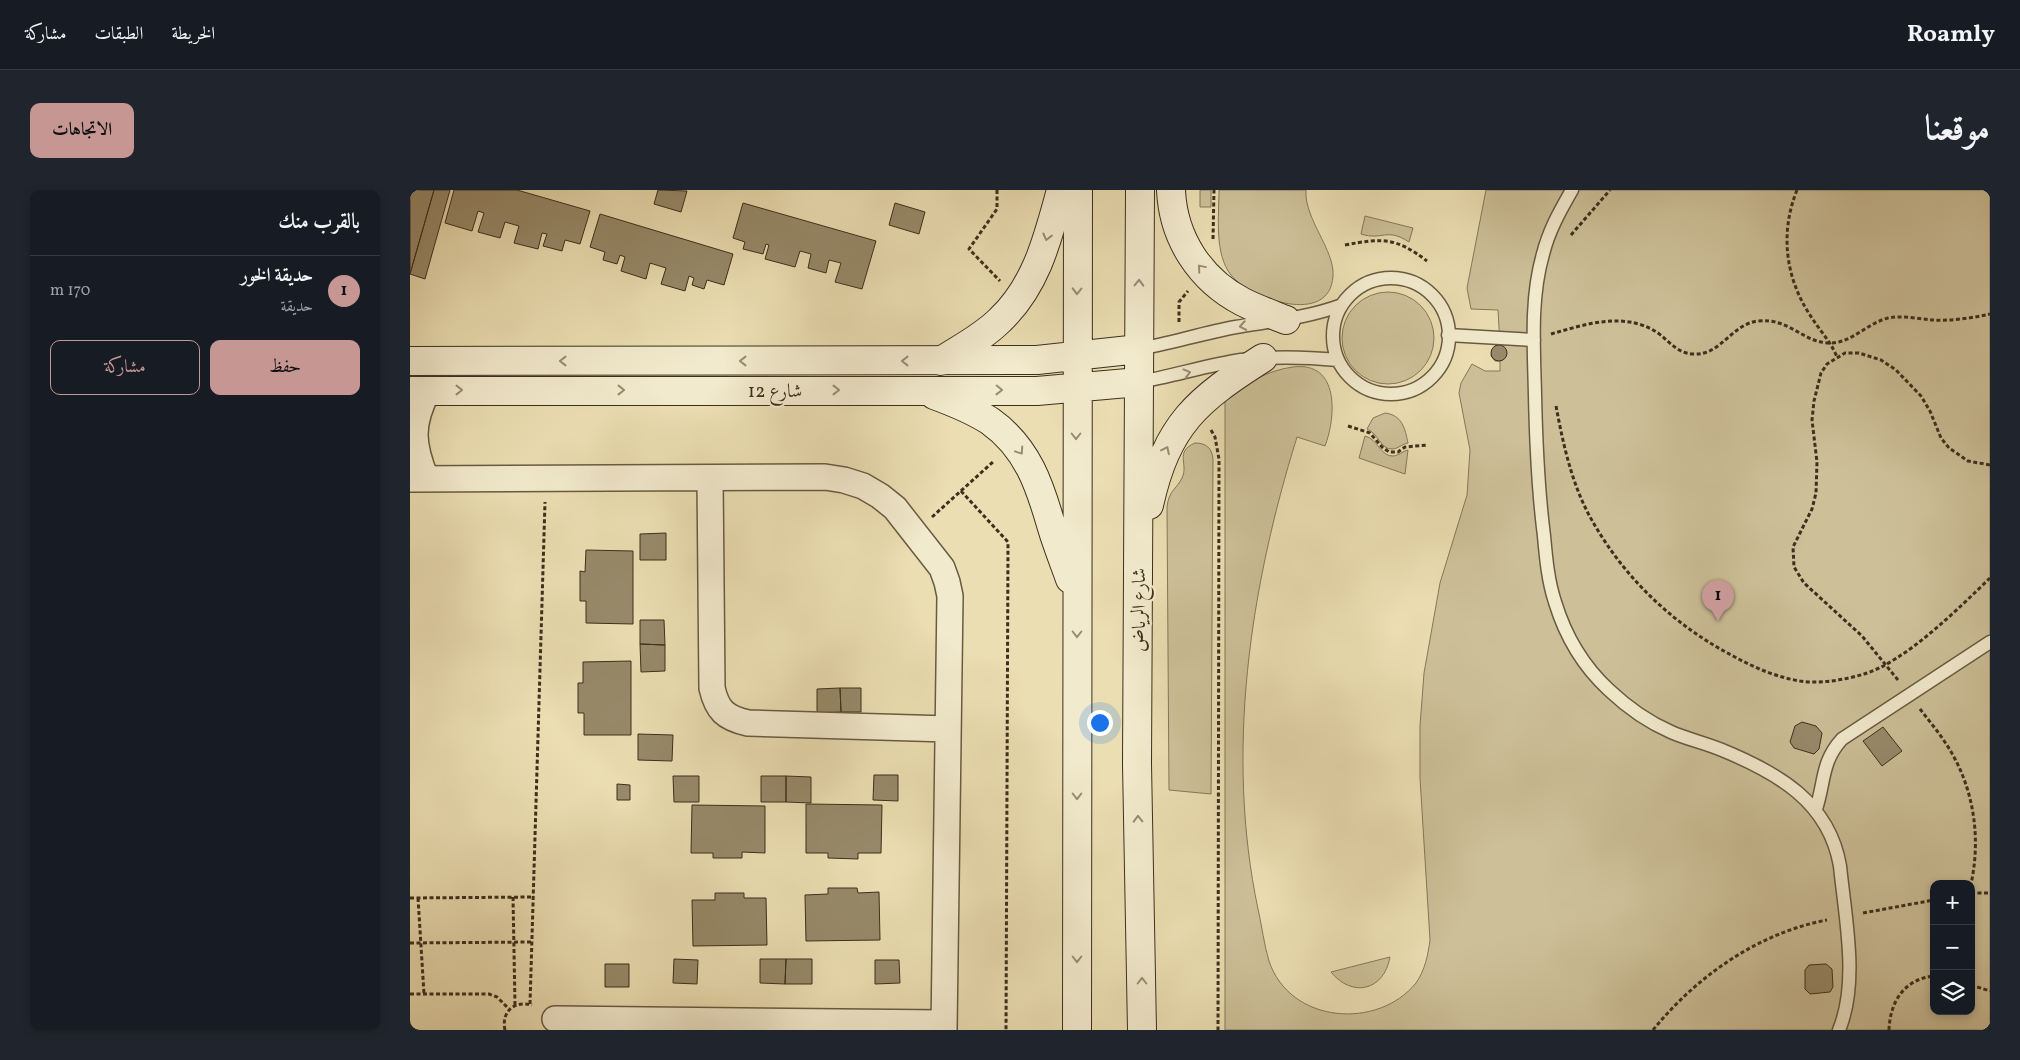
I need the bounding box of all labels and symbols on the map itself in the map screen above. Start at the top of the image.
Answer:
one-way arrow [1042,232,1053,241]
one-way arrow [1197,264,1206,273]
one-way arrow [1134,279,1144,286]
one-way arrow [1072,288,1082,295]
one-way arrow [1238,321,1247,331]
one-way arrow [559,356,566,366]
one-way arrow [739,356,746,366]
one-way arrow [901,356,909,366]
one-way arrow [1183,368,1191,378]
street label: شارع 12 [748,379,802,406]
one-way arrow [455,385,463,395]
one-way arrow [618,385,625,395]
one-way arrow [832,385,840,395]
one-way arrow [995,385,1003,396]
one-way arrow [1071,433,1081,441]
one-way arrow [1014,446,1023,455]
one-way arrow [1160,446,1170,455]
street label: شارع الرياض [1127,568,1154,652]
pin: 1 [1702,580,1734,621]
one-way arrow [1072,630,1082,638]
your location [1087,710,1113,736]
one-way arrow [1072,793,1082,801]
one-way arrow [1133,815,1143,822]
one-way arrow [1072,956,1082,963]
one-way arrow [1137,977,1147,985]

